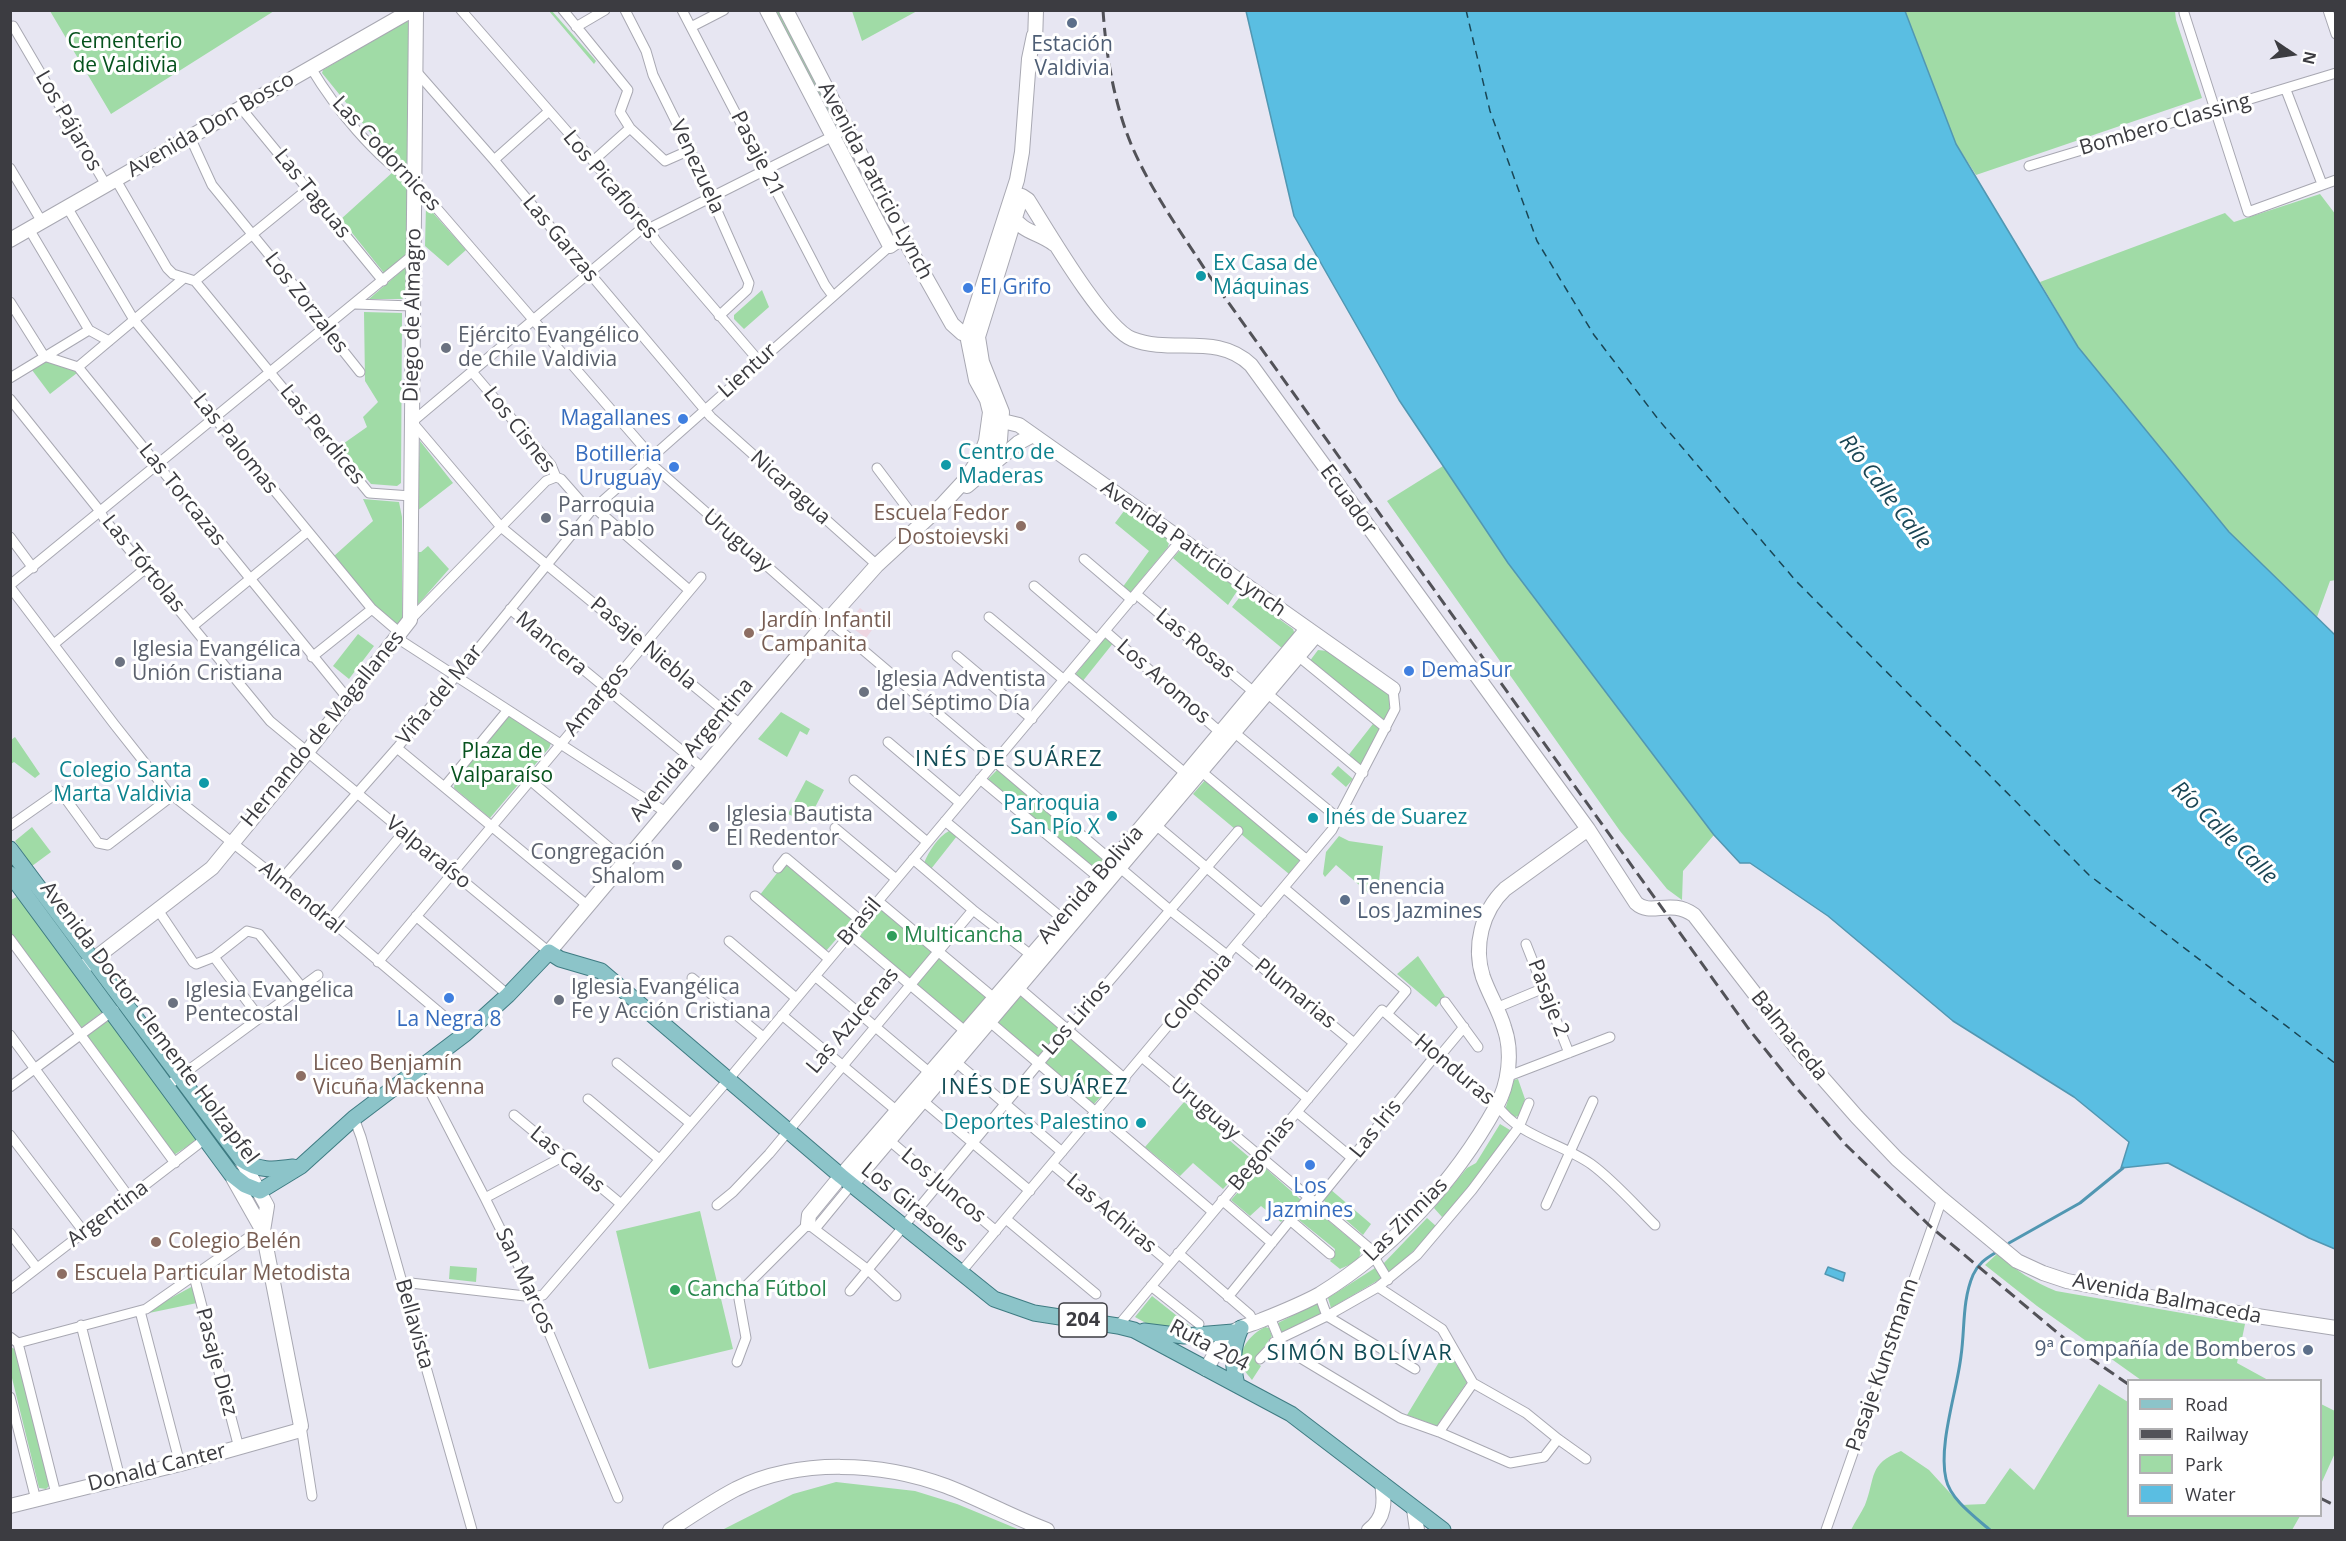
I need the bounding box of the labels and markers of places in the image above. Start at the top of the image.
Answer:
marker: Estación Valdivia [1065,16,1079,30]
place label: Estación Valdivia [1031,32,1113,82]
place label: Ex Casa de Máquinas [1213,251,1318,301]
marker: Ex Casa de Máquinas [1194,269,1208,283]
place label: El Grifo [980,275,1051,301]
marker: El Grifo [961,281,975,295]
place label: Ejército Evangélico de Chile Valdivia [458,323,639,373]
marker: Ejército Evangélico de Chile Valdivia [439,341,453,355]
place label: Magallanes [560,406,671,432]
marker: Magallanes [676,412,690,426]
place label: Centro de Maderas [958,440,1055,490]
place label: Botilleria Uruguay [575,442,662,492]
marker: Centro de Maderas [939,458,953,472]
marker: Botilleria Uruguay [667,460,681,474]
place label: Parroquia San Pablo [558,493,655,543]
place label: Escuela Fedor Dostoievski [873,501,1009,551]
marker: Parroquia San Pablo [539,511,553,525]
marker: Escuela Fedor Dostoievski [1014,519,1028,533]
place label: Jardín Infantil Campanita [761,608,892,658]
marker: Jardín Infantil Campanita [742,626,756,640]
place label: Iglesia Evangélica Unión Cristiana [132,637,301,687]
marker: Iglesia Evangélica Unión Cristiana [113,655,127,669]
place label: DemaSur [1421,658,1512,684]
marker: DemaSur [1402,664,1416,678]
place label: Iglesia Adventista del Séptimo Día [876,667,1046,717]
marker: Iglesia Adventista del Séptimo Día [857,685,871,699]
place label: Colegio Santa Marta Valdivia [53,758,192,808]
marker: Colegio Santa Marta Valdivia [197,776,211,790]
place label: Parroquia San Pío X [1003,791,1100,841]
place label: Iglesia Bautista El Redentor [726,802,873,852]
place label: Inés de Suarez [1325,805,1467,831]
marker: Parroquia San Pío X [1105,809,1119,823]
marker: Inés de Suarez [1306,811,1320,825]
marker: Iglesia Bautista El Redentor [707,820,721,834]
place label: Congregación Shalom [531,840,665,890]
marker: Congregación Shalom [670,858,684,872]
place label: Tenencia Los Jazmines [1357,875,1483,925]
marker: Tenencia Los Jazmines [1338,893,1352,907]
place label: Multicancha [904,923,1023,949]
marker: Multicancha [885,929,899,943]
place label: Iglesia Evangélica Fe y Acción Cristiana [571,975,771,1025]
place label: Iglesia Evangelica Pentecostal [185,978,354,1028]
marker: La Negra 8 [442,991,456,1005]
marker: Iglesia Evangélica Fe y Acción Cristiana [552,993,566,1007]
marker: Iglesia Evangelica Pentecostal [166,996,180,1010]
place label: La Negra 8 [397,1007,501,1033]
place label: Liceo Benjamín Vicuña Mackenna [313,1051,485,1101]
marker: Liceo Benjamín Vicuña Mackenna [294,1069,308,1083]
place label: Deportes Palestino [943,1110,1129,1136]
marker: Deportes Palestino [1134,1116,1148,1130]
marker: Los Jazmines [1303,1158,1317,1172]
place label: Los Jazmines [1267,1174,1353,1224]
place label: Colegio Belén [168,1229,301,1255]
marker: Colegio Belén [149,1235,163,1249]
place label: Escuela Particular Metodista [74,1261,351,1287]
marker: Escuela Particular Metodista [55,1267,69,1281]
place label: Cancha Fútbol [687,1277,827,1303]
marker: Cancha Fútbol [668,1283,682,1297]
place label: 9ª Compañía de Bomberos [2034,1337,2296,1363]
marker: 9ª Compañía de Bomberos [2301,1343,2315,1357]

